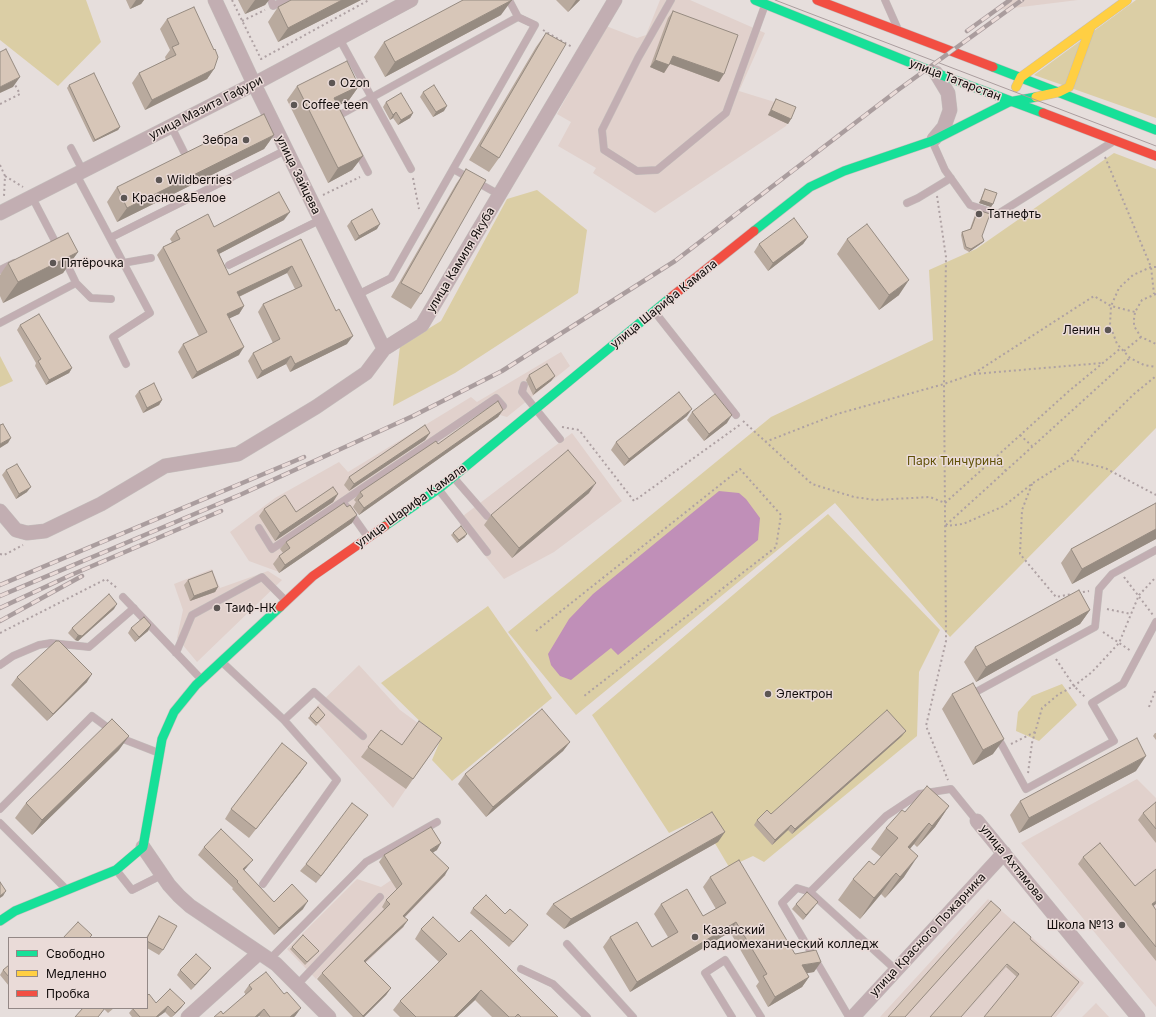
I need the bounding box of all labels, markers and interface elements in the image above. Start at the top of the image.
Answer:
street label: улица Татарстан [907,56,1003,104]
street label: улица Мазита Гафури [147,73,265,143]
place label: Ozon [340,76,370,90]
marker: Ozon [327,78,337,88]
place label: Coffee teen [302,98,368,112]
marker: Coffee teen [289,100,299,110]
place label: Зебра [202,133,238,147]
street label: улица Зайцева [273,133,323,217]
marker: Зебра [241,135,251,145]
place label: Wildberries [167,173,232,187]
marker: Wildberries [154,175,164,185]
place label: Красное&Белое [132,191,226,205]
marker: Красное&Белое [119,193,129,203]
street label: улица Камиля Якуба [424,205,498,315]
place label: Татнефть [987,207,1041,221]
marker: Татнефть [974,209,984,219]
place label: Пятёрочка [61,256,124,270]
street label: улица Шарифа Камала [608,257,720,351]
marker: Пятёрочка [48,258,58,268]
place label: Ленин [1063,323,1100,337]
marker: Ленин [1103,325,1113,335]
park label: Парк Тинчурина [907,454,1003,468]
street label: улица Шарифа Камала [353,461,469,551]
place label: Таиф-НК [225,601,276,615]
marker: Таиф-НК [212,603,222,613]
place label: Электрон [776,687,833,701]
marker: Электрон [763,689,773,699]
street label: улица Ахтямова [977,822,1047,904]
street label: улица Красного Пожарника [867,870,989,1000]
place label: Школа №13 [1047,918,1114,932]
marker: Школа №13 [1117,920,1127,930]
place label: Казанский радиомеханический колледж [703,923,879,951]
marker: Казанский радиомеханический колледж [690,932,700,942]
legend [8,937,148,1009]
text: Свободно [46,946,105,961]
text: Медленно [46,966,107,981]
text: Пробка [46,986,90,1001]

